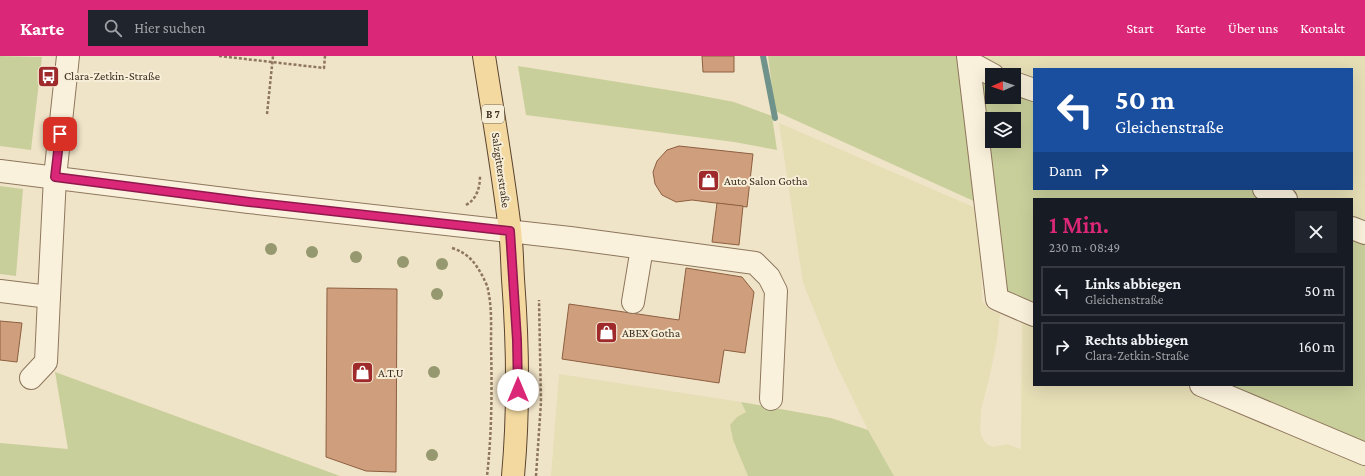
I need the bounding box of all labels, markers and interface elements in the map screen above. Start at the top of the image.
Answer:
search box [88,10,368,46]
icon: search [102,17,124,39]
text: Karte [20,18,64,39]
text: Hier suchen [134,20,206,36]
text: Start [1127,20,1154,36]
text: Karte [1176,20,1206,36]
text: Über uns [1228,20,1278,36]
text: Kontakt [1300,20,1345,36]
bus stop icon: Clara-Zetkin-Straße [36,63,62,89]
north arrow [985,68,1021,104]
map controls [985,68,1021,148]
place label: Clara-Zetkin-Straße [64,69,160,83]
icon: left [1049,84,1101,136]
text: 50 m [1115,84,1175,115]
road number: B 7 [482,105,504,123]
button: layers [985,112,1021,148]
pin [43,117,77,151]
text: Gleichenstraße [1115,117,1224,137]
icon: arrive [49,123,71,145]
street label: Salzgitterstraße [489,131,513,209]
icon: right [1090,160,1112,182]
text: Dann [1049,163,1082,179]
shop icon: Auto Salon Gotha [696,168,722,194]
place label: Auto Salon Gotha [724,174,808,188]
text: 1 Min. [1049,211,1109,238]
button: close [1295,211,1337,253]
text: 230 m · 08:49 [1049,240,1120,255]
text: Links abbiegen [1085,276,1181,292]
icon: left [1051,280,1073,302]
text: 50 m [1305,283,1335,299]
text: Gleichenstraße [1085,292,1164,307]
shop icon: ABEX Gotha [593,320,619,346]
place label: ABEX Gotha [622,326,681,340]
text: Rechts abbiegen [1085,332,1188,348]
icon: right [1051,336,1073,358]
text: 160 m [1299,339,1335,355]
text: Clara-Zetkin-Straße [1085,348,1189,363]
shop icon: A.T.U [349,360,375,386]
place label: A.T.U [378,366,404,380]
position arrow [497,369,539,411]

